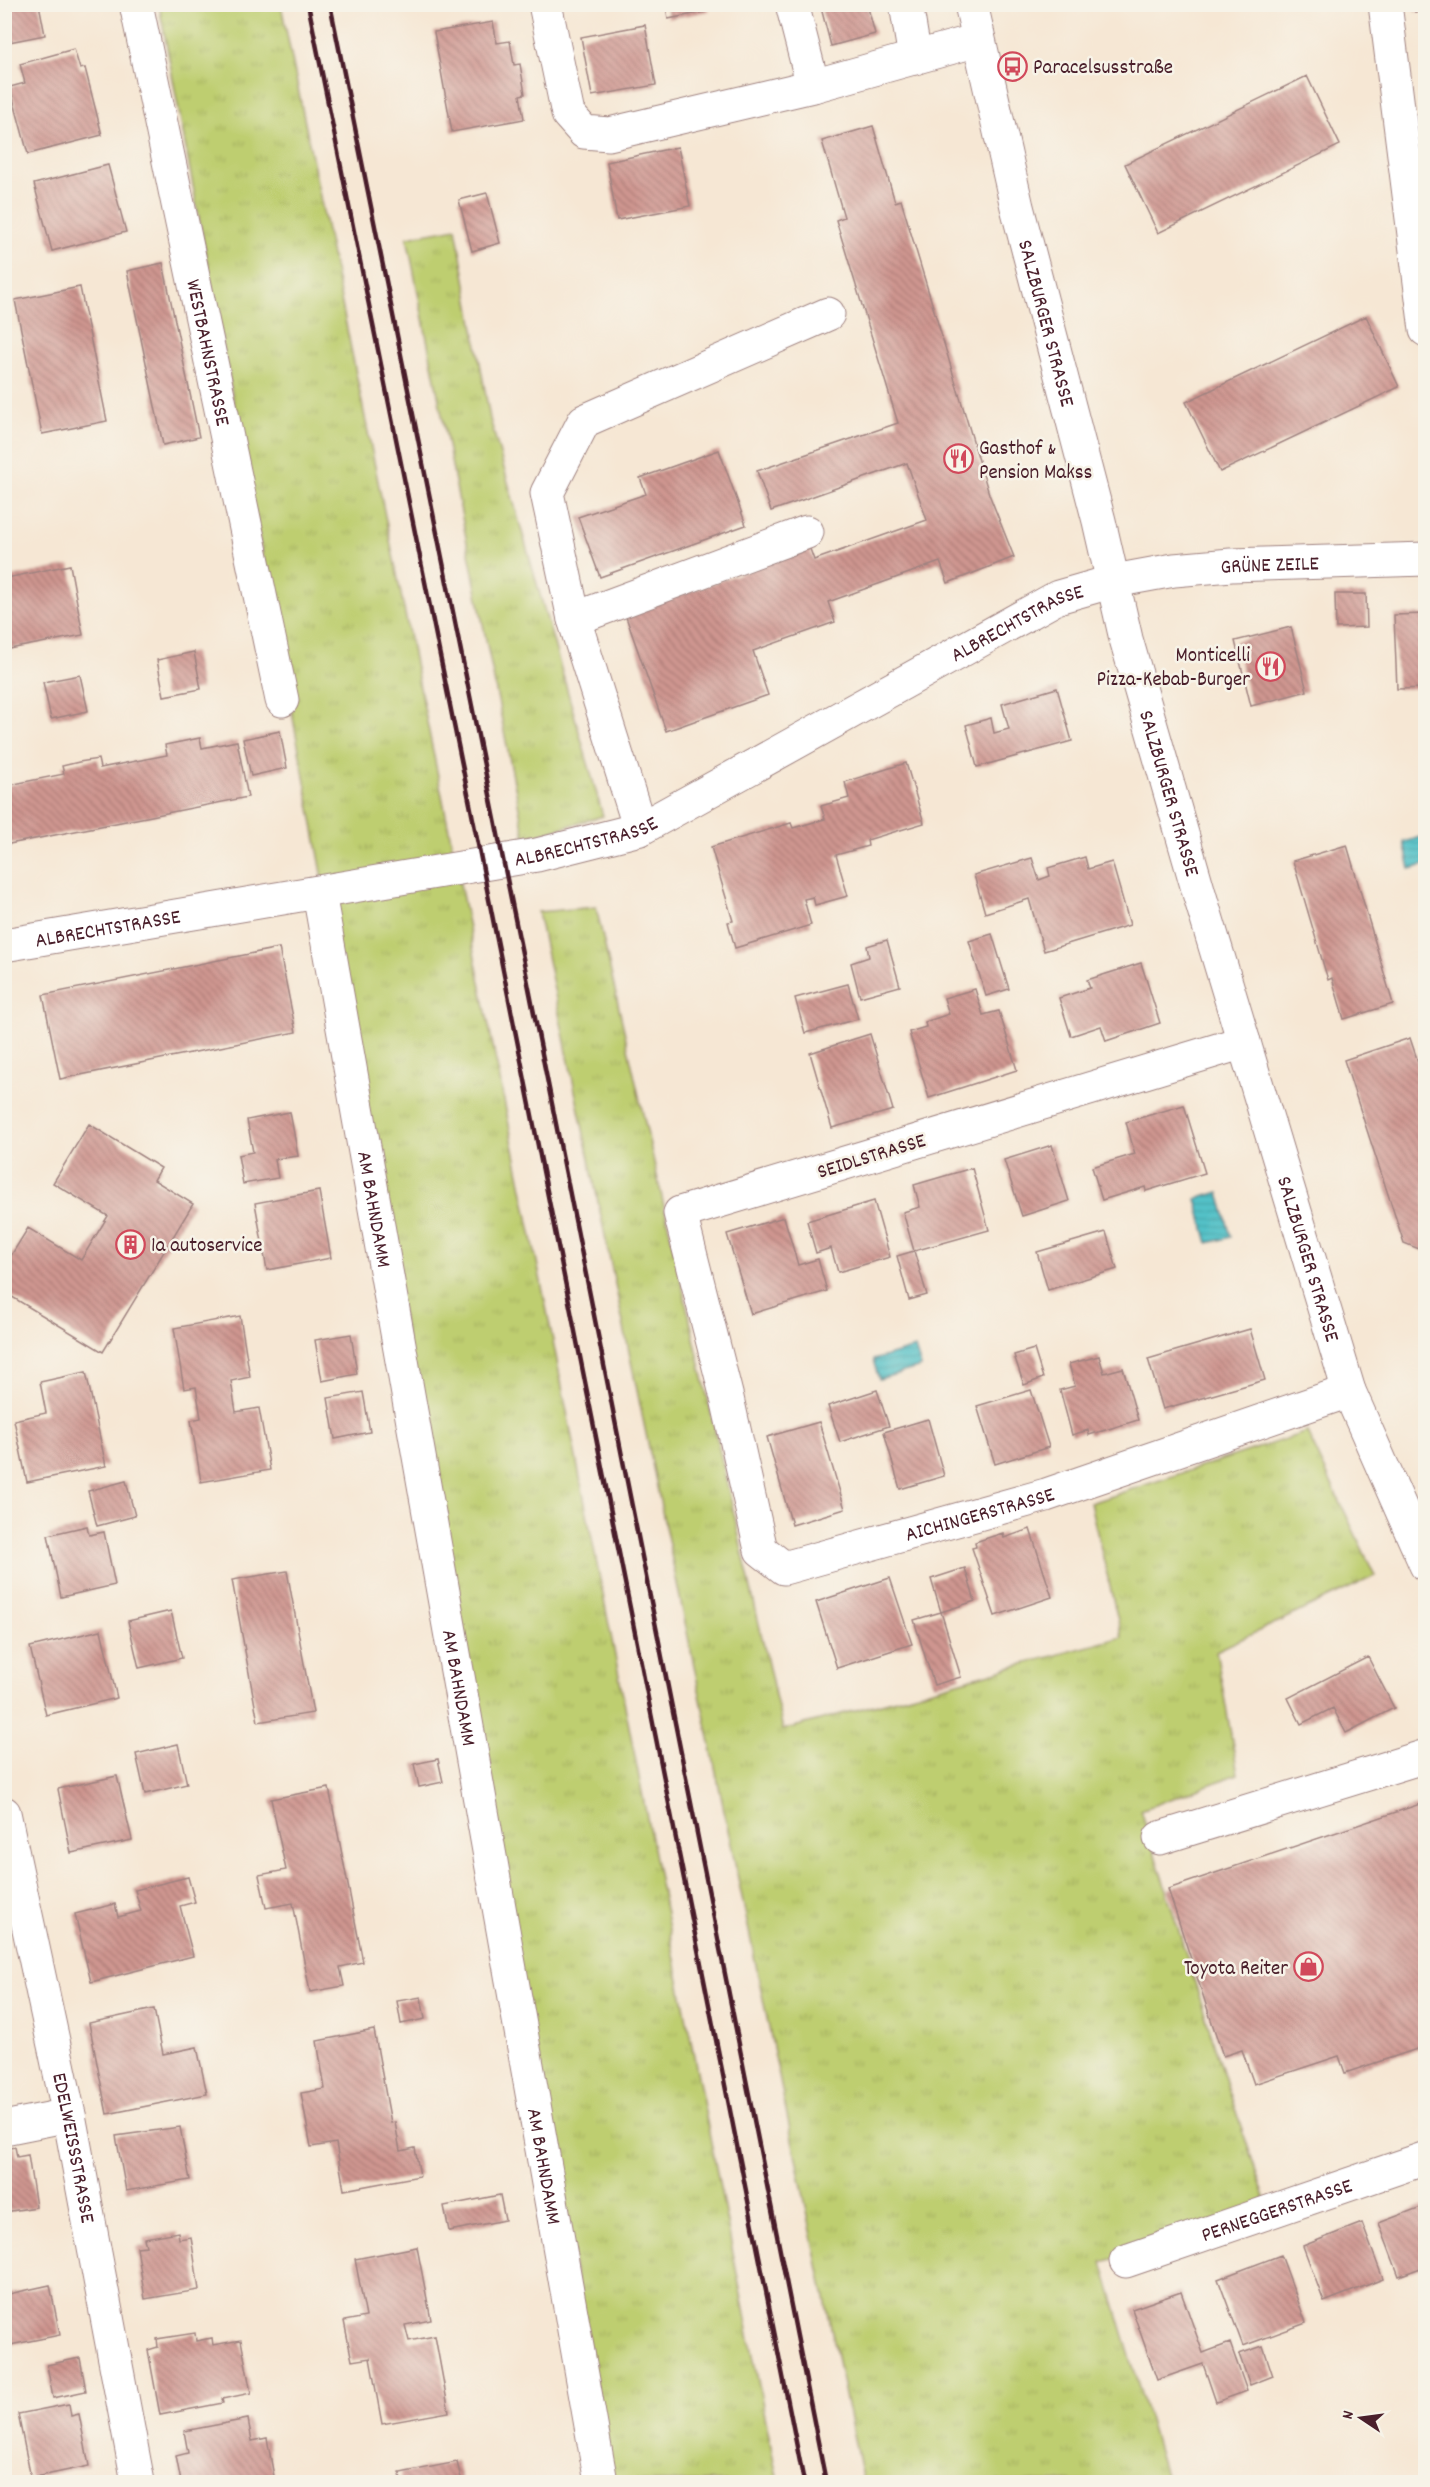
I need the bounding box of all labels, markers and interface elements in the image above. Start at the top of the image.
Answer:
bus stop icon: Paracelsusstraße [996,50,1028,82]
place label: Paracelsusstraße [1033,54,1173,84]
street label: SALZBURGER STRASSE [1008,237,1081,411]
street label: WESTBAHNSTRASSE [176,277,236,430]
place label: Gasthof & Pension Makss [979,435,1092,489]
restaurant icon: Gasthof & Pension Makss [942,443,974,475]
street label: GRÜNE ZEILE [1219,550,1320,584]
street label: ALBRECHTSTRASSE [946,578,1088,672]
place label: Monticelli Pizza-Kebab-Burger [1096,642,1250,696]
restaurant icon: Monticelli Pizza-Kebab-Burger [1255,650,1287,682]
street label: SALZBURGER STRASSE [1129,707,1206,881]
street label: ALBRECHTSTRASSE [512,810,665,877]
street label: ALBRECHTSTRASSE [33,903,183,957]
street label: SEIDLSTRASSE [814,1127,930,1189]
street label: AM BAHNDAMM [347,1149,397,1270]
street label: SALZBURGER STRASSE [1267,1173,1346,1347]
building icon: 1a autoservice [114,1228,146,1260]
place label: 1a autoservice [151,1232,262,1262]
street label: AICHINGERSTRASSE [902,1481,1060,1552]
street label: AM BAHNDAMM [432,1627,482,1749]
shop icon: Toyota Reiter [1293,1951,1325,1983]
place label: Toyota Reiter [1184,1955,1288,1985]
street label: EDELWEISSSTRASSE [42,2070,101,2226]
street label: AM BAHNDAMM [517,2106,567,2227]
street label: PERNEGGERSTRASSE [1198,2172,1357,2252]
north arrow [1331,2388,1391,2448]
text: N [1337,2409,1361,2422]

